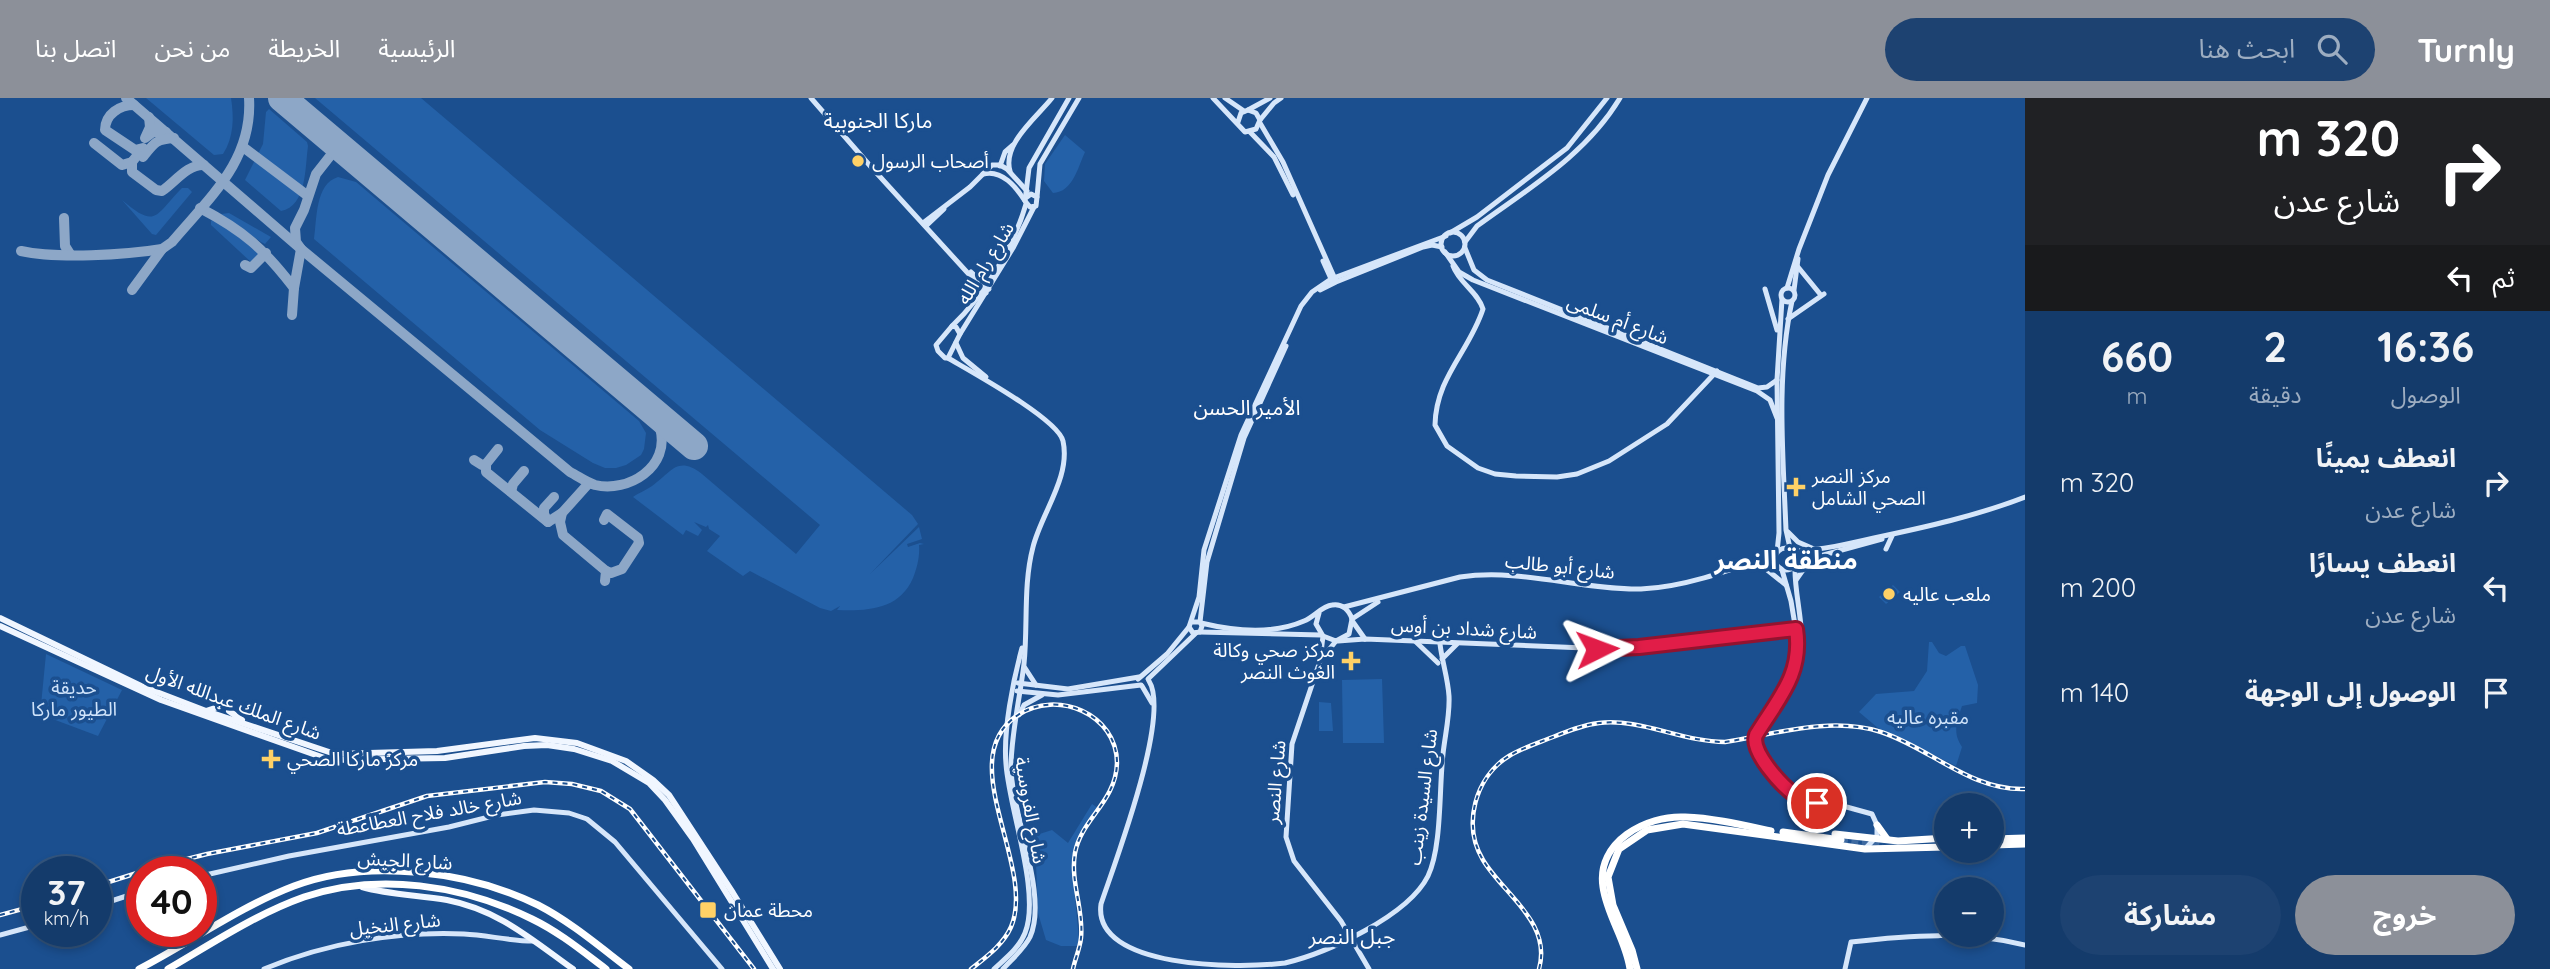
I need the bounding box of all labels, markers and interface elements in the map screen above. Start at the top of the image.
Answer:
search box [1885,18,2375,81]
text: Turnly [2417,29,2515,70]
icon: search [2313,30,2351,68]
text: ابحث هنا [2198,32,2295,65]
text: اتصل بنا [35,33,116,63]
text: من نحن [154,33,230,63]
text: الخريطة [268,33,340,63]
text: الرئيسية [378,33,455,63]
district label: ماركا الجنوبية [823,107,933,133]
text: 320 m [2257,107,2400,168]
icon: right [2424,126,2515,217]
place label: أصحاب الرسول [872,149,989,173]
marker: أصحاب الرسول [850,153,866,169]
text: شارع عدن [2274,180,2400,220]
street label: شارع رام الله [951,217,1022,310]
icon: left [2441,259,2479,297]
text: ثم [2493,261,2515,294]
street label: شارع أم سلمى [1563,289,1672,352]
text: 2 [2263,320,2287,373]
text: 16:36 [2377,320,2474,373]
text: 660 [2101,330,2173,383]
text: دقيقة [2249,380,2301,409]
text: الوصول [2391,380,2461,409]
text: m [2127,381,2148,410]
district label: الأمير الحسن [1193,394,1301,420]
text: انعطف يمينًا [2316,441,2456,474]
place label: مركز النصر الصحي الشامل [1811,464,1926,513]
icon: right [2477,464,2515,502]
text: 320 m [2060,466,2134,499]
marker: مركز النصر الصحي الشامل [1786,477,1806,497]
text: شارع عدن [2365,495,2456,524]
district label: منطقة النصر [1713,543,1858,576]
text: انعطف يسارًا [2309,546,2456,579]
street label: شارع أبو طالب [1504,548,1616,586]
icon: left [2477,569,2515,607]
text: 200 m [2060,571,2136,604]
place label: ملعب عاليه [1903,582,1991,606]
marker: ملعب عاليه [1881,586,1897,602]
text: شارع عدن [2365,600,2456,629]
street label: شارع شداد بن أوس [1390,612,1538,646]
position arrow [1560,612,1634,686]
place label: مركز صحي وكالة الغوث النصر [1213,638,1335,684]
marker: مركز صحي وكالة الغوث النصر [1341,651,1361,671]
street label: شارع الملك عبدالله الأول [143,659,325,747]
icon: arrive [2477,674,2515,712]
park label: حديقة الطيور ماركا [31,675,117,721]
text: الوصول إلى الوجهة [2245,675,2456,708]
text: 140 m [2060,676,2129,709]
park label: مقبره عاليه [1887,705,1969,729]
street label: شارع السيدة زينب [1402,727,1444,867]
street label: شارع النصر [1259,739,1293,826]
place label: مركز ماركا الصحي [287,747,418,774]
marker: مركز ماركا الصحي [261,749,281,769]
street label: شارع الفروسية [1008,755,1052,866]
pin [1787,773,1847,833]
icon: arrive [1798,784,1836,822]
street label: شارع خالد فلاح العطاعطة [335,785,524,843]
map controls [1934,793,2004,947]
button: + [1934,793,2004,863]
street label: شارع الجيش [357,846,453,876]
speed limit sign: 40 [126,856,217,947]
text: 37 [47,870,86,914]
button: مشاركة [2060,875,2281,955]
button: خروج [2295,875,2515,955]
button: − [1934,877,2004,947]
place label: محطة عمان [724,898,813,922]
marker: محطة عمان [698,900,718,920]
text: km/h [44,907,89,930]
street label: شارع النخيل [348,907,442,943]
district label: جبل النصر [1308,923,1395,949]

